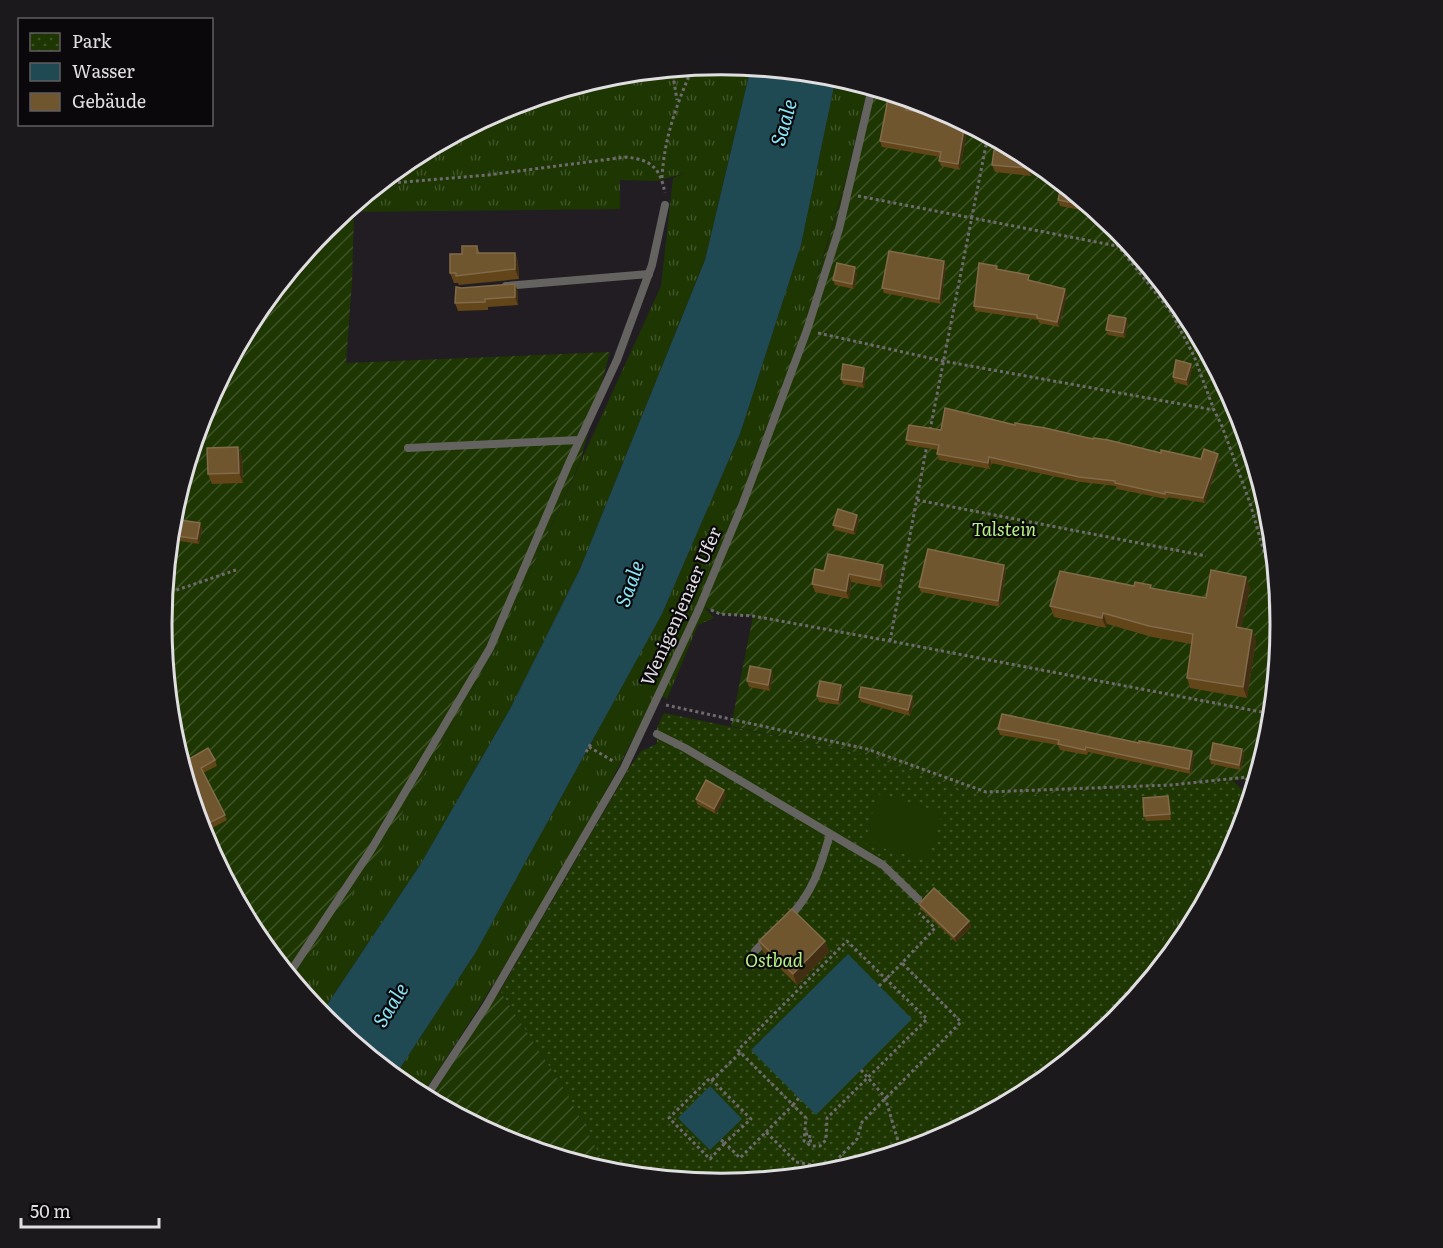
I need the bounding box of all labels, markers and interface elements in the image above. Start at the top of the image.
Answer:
legend [18,18,213,126]
text: Park [72,27,113,54]
text: Wasser [72,57,135,84]
text: Gebäude [72,87,146,114]
water label: Saale [761,95,803,149]
park label: Talstein [972,515,1037,542]
street label: Wenigenjenaer Ufer [633,522,727,690]
water label: Saale [606,556,650,610]
park label: Ostbad [745,946,804,973]
water label: Saale [364,976,414,1032]
scale bar [21,1191,159,1229]
text: 50 m [30,1197,71,1224]

